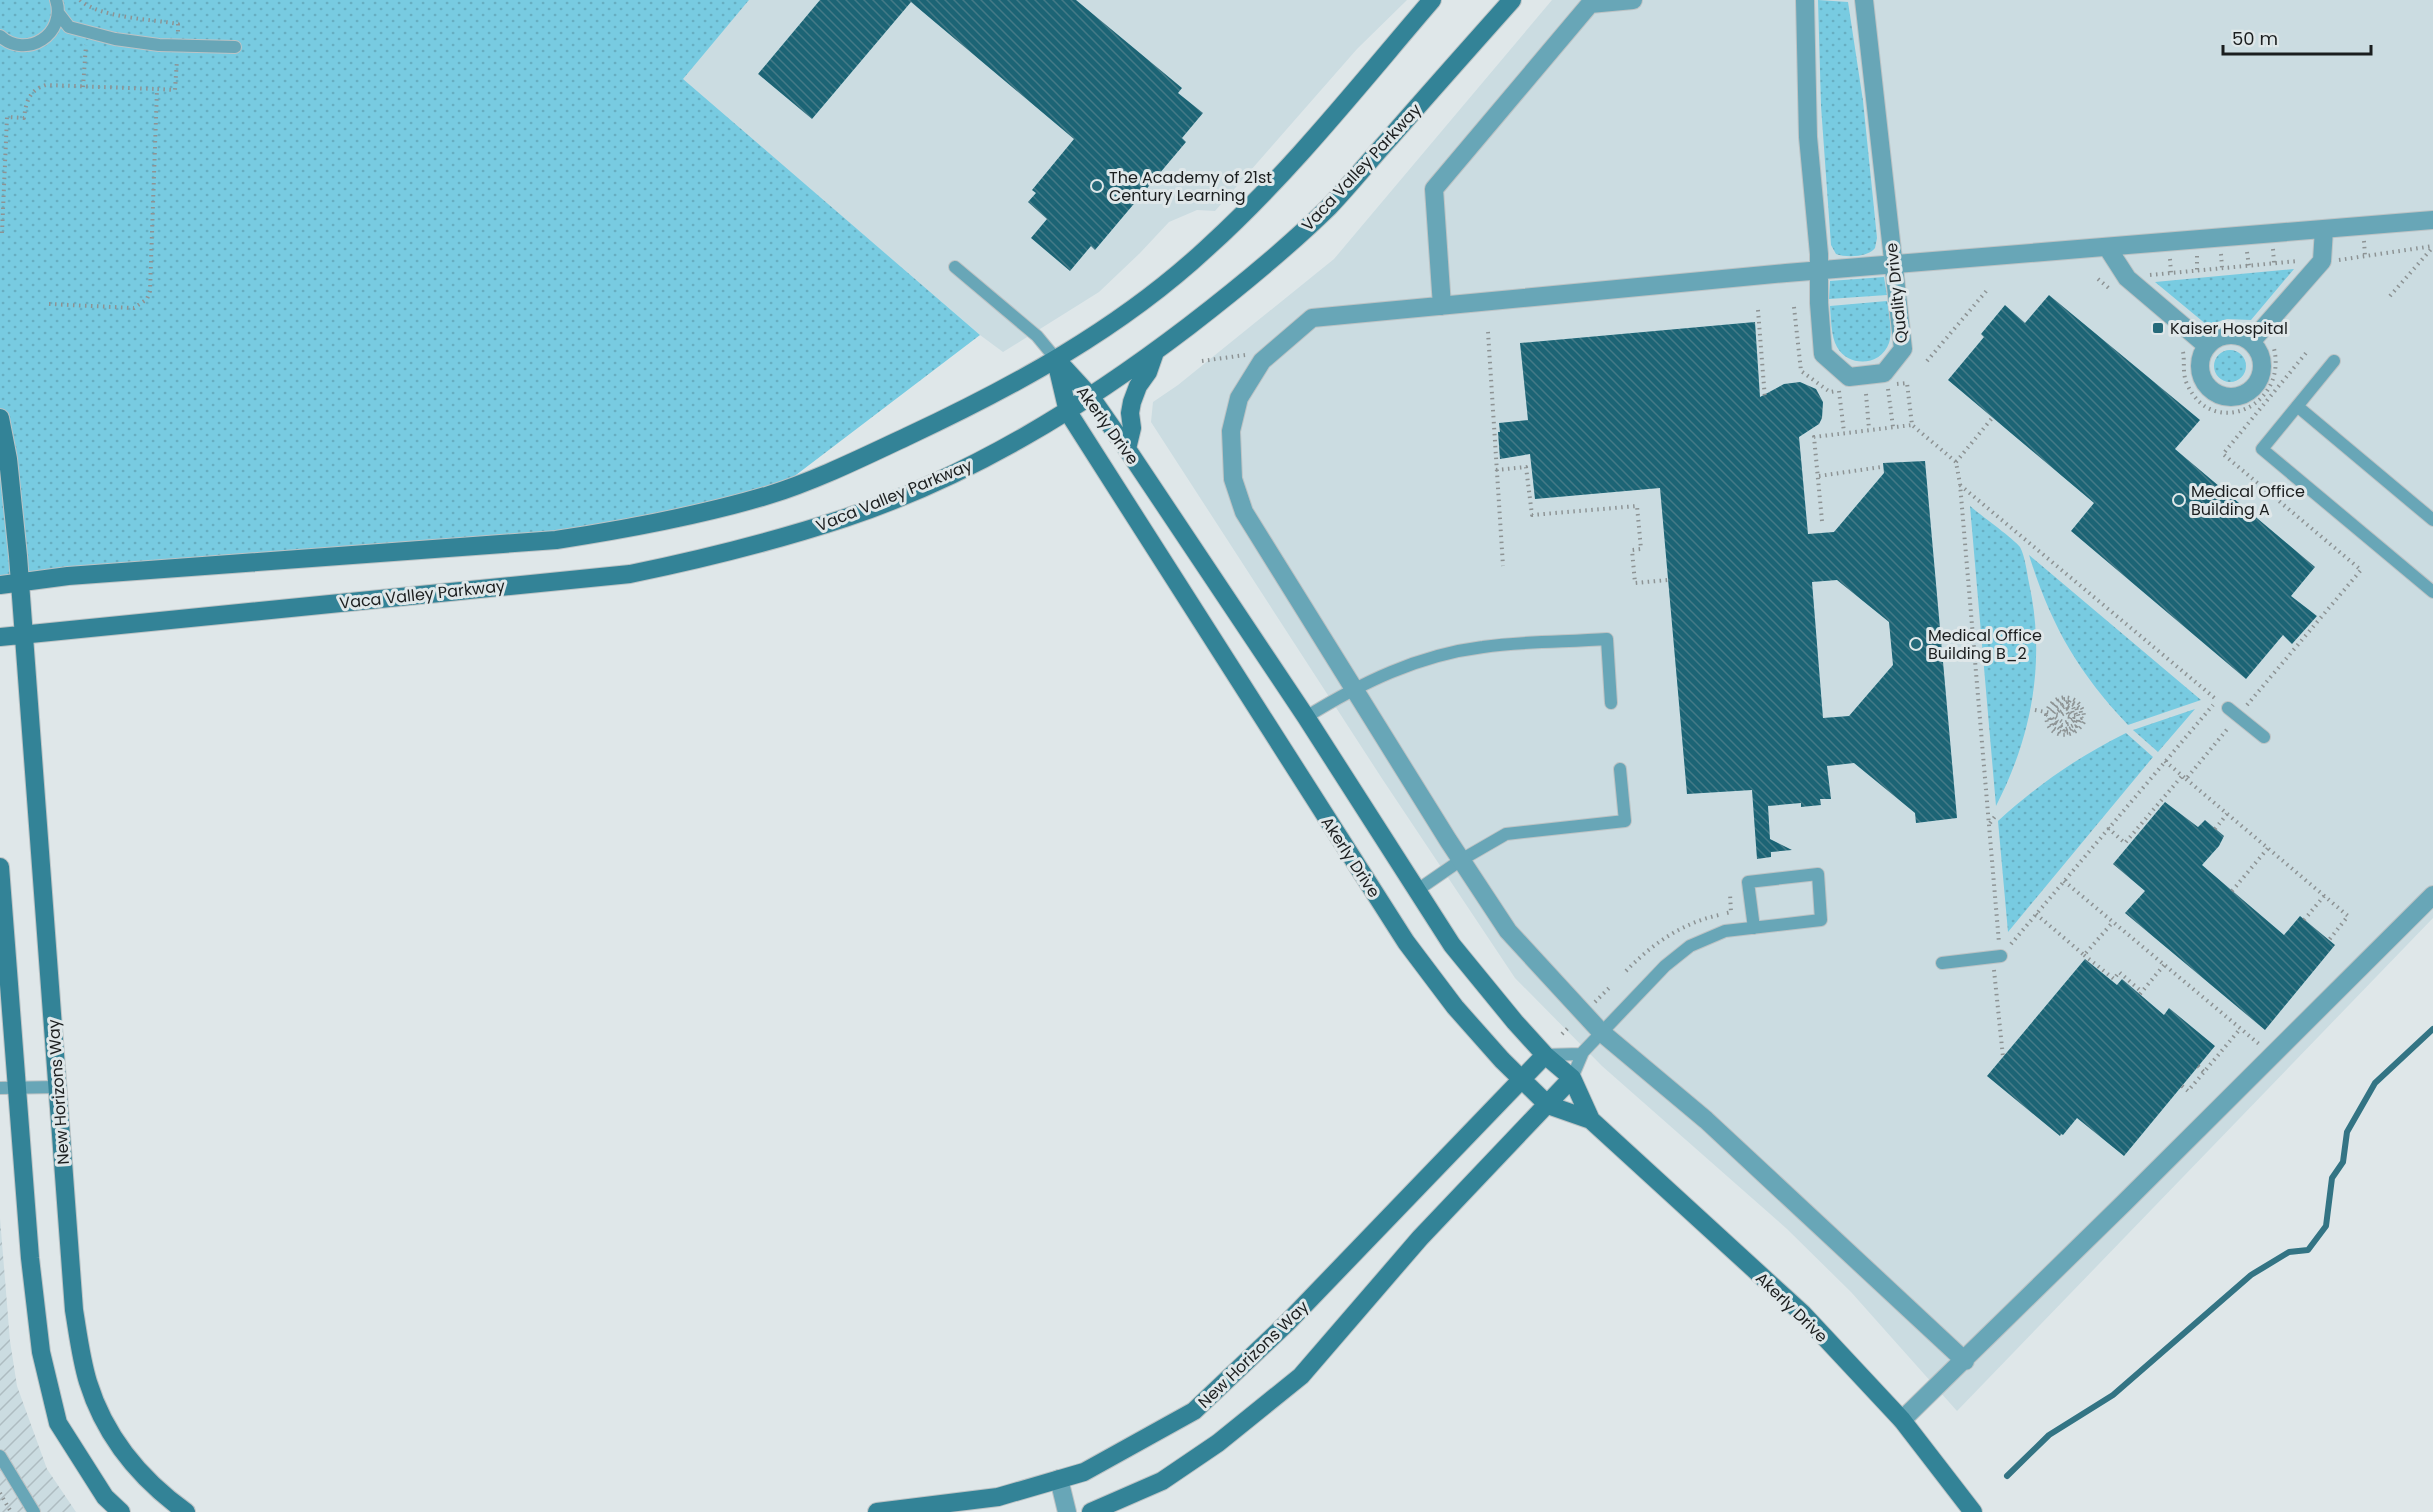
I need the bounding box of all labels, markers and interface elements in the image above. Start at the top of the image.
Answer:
scale bar [2223,18,2372,56]
text: 50 m [2232,26,2278,51]
street label: Vaca Valley Parkway [1296,99,1427,236]
place label: The Academy of 21st Century Learning [1109,166,1272,207]
marker: The Academy of 21st Century Learning [1090,179,1104,193]
street label: Quality Drive [1880,242,1913,344]
place label: Kaiser Hospital [2170,317,2288,340]
marker: Kaiser Hospital [2151,321,2165,335]
street label: Akerly Drive [1071,381,1144,469]
street label: Vaca Valley Parkway [813,454,976,537]
place label: Medical Office Building A [2191,480,2305,521]
marker: Medical Office Building A [2172,493,2186,507]
street label: Vaca Valley Parkway [338,574,506,615]
place label: Medical Office Building B_2 [1928,624,2042,665]
marker: Medical Office Building B_2 [1909,637,1923,651]
street label: Akerly Drive [1316,812,1385,902]
street label: New Horizons Way [42,1019,75,1165]
street label: Akerly Drive [1750,1267,1833,1348]
street label: New Horizons Way [1193,1296,1314,1413]

